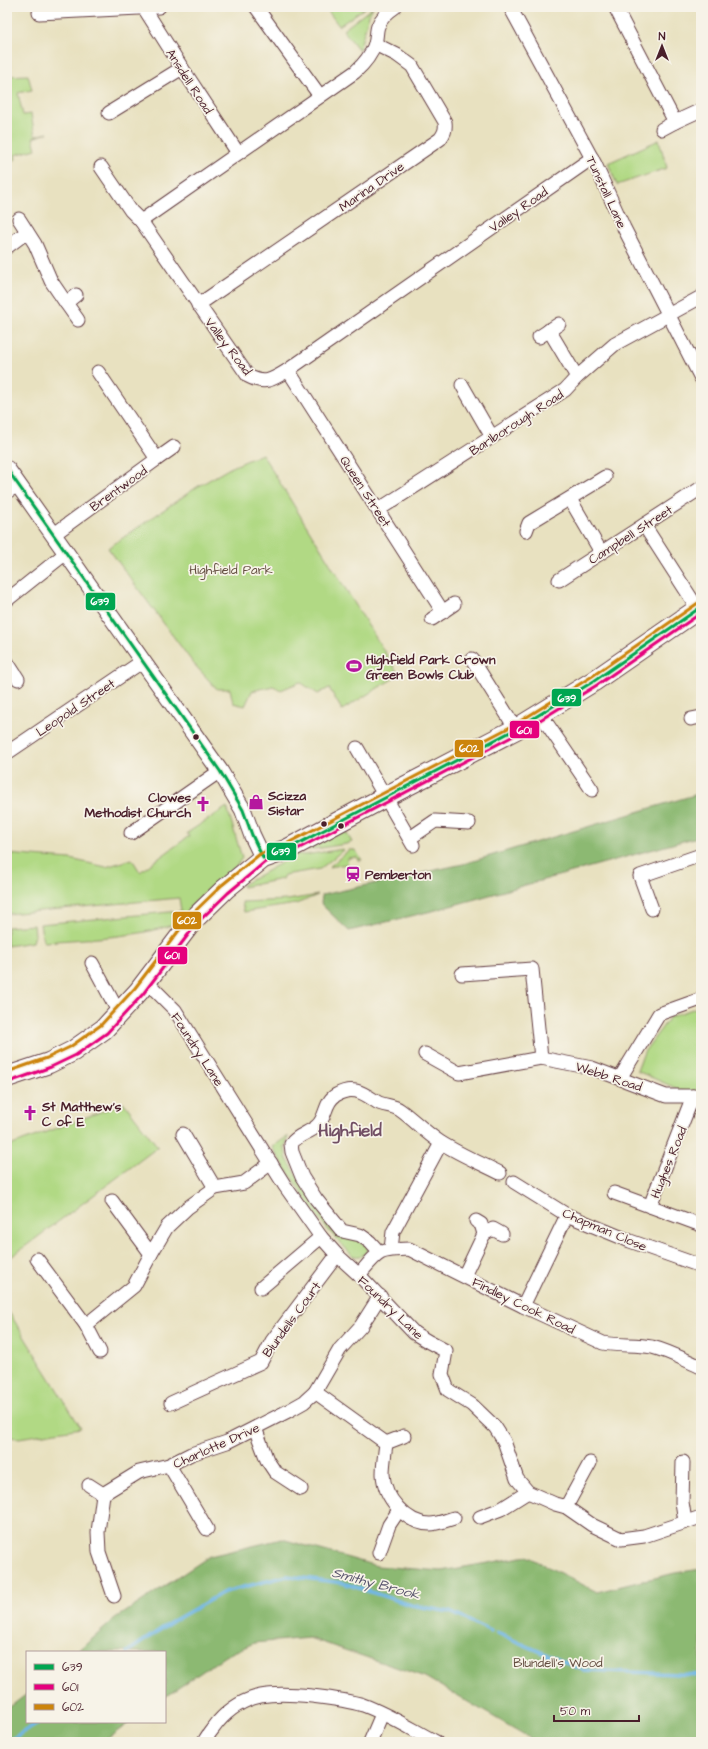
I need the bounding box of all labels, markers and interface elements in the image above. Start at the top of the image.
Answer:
north arrow [642,26,682,66]
text: N [659,29,666,44]
street label: Ansdell Road [161,46,217,118]
street label: Tunstall Lane [581,153,631,232]
street label: Marina Drive [335,158,408,216]
street label: Valley Road [486,183,552,238]
street label: Valley Road [200,314,256,380]
street label: Barlborough Road [466,385,568,461]
street label: Queen Street [335,452,395,531]
street label: Brentwood [86,462,151,516]
street label: Campbell Street [585,500,677,569]
park label: Highfield Park [189,561,273,580]
line badge: 639 [85,592,116,611]
text: 639 [91,594,109,609]
place label: Highfield Park Crown Green Bowls Club [366,651,496,684]
sports icon: Highfield Park Crown Green Bowls Club [345,657,363,675]
street label: Leopold Street [32,674,119,741]
line badge: 639 [551,688,582,707]
text: 639 [558,691,576,706]
line badge: 601 [509,720,540,739]
text: 601 [516,723,532,738]
unlabelled marker [191,732,201,742]
line badge: 602 [454,739,484,758]
text: 602 [459,741,480,756]
place label: Scizza Sistar [267,787,306,820]
place label: Clowes Methodist Church [85,789,192,822]
shop icon: Scizza Sistar [247,793,265,811]
church icon: Clowes Methodist Church [194,795,212,813]
unlabelled marker [319,819,329,829]
unlabelled marker [336,821,346,831]
line badge: 639 [266,842,297,861]
text: 639 [272,844,290,859]
station icon: Pemberton [344,865,362,883]
place label: Pemberton [365,866,432,884]
line badge: 602 [172,911,202,930]
text: 602 [177,913,198,928]
line badge: 601 [157,946,188,965]
text: 601 [164,948,180,963]
street label: Foundry Lane [166,1009,228,1091]
street label: Webb Road [573,1058,645,1096]
place label: St Matthew's C of E [41,1098,122,1131]
church icon: St Matthew's C of E [21,1104,39,1122]
district label: Highfield [318,1119,382,1144]
street label: Hughes Road [646,1123,693,1201]
street label: Chapman Close [560,1204,650,1256]
street label: Foundry Lane [353,1272,427,1344]
street label: Findley Cook Road [469,1273,578,1340]
street label: Blundells Court [258,1278,326,1361]
street label: Charlotte Drive [170,1419,262,1473]
water label: Smithy Brook [330,1563,422,1605]
legend [26,1651,166,1723]
park label: Blundell's Wood [513,1654,603,1672]
text: 639 [62,1659,83,1676]
text: 601 [62,1679,79,1696]
scale bar [554,1697,639,1723]
text: 602 [62,1699,84,1716]
text: 50 m [560,1703,591,1720]

